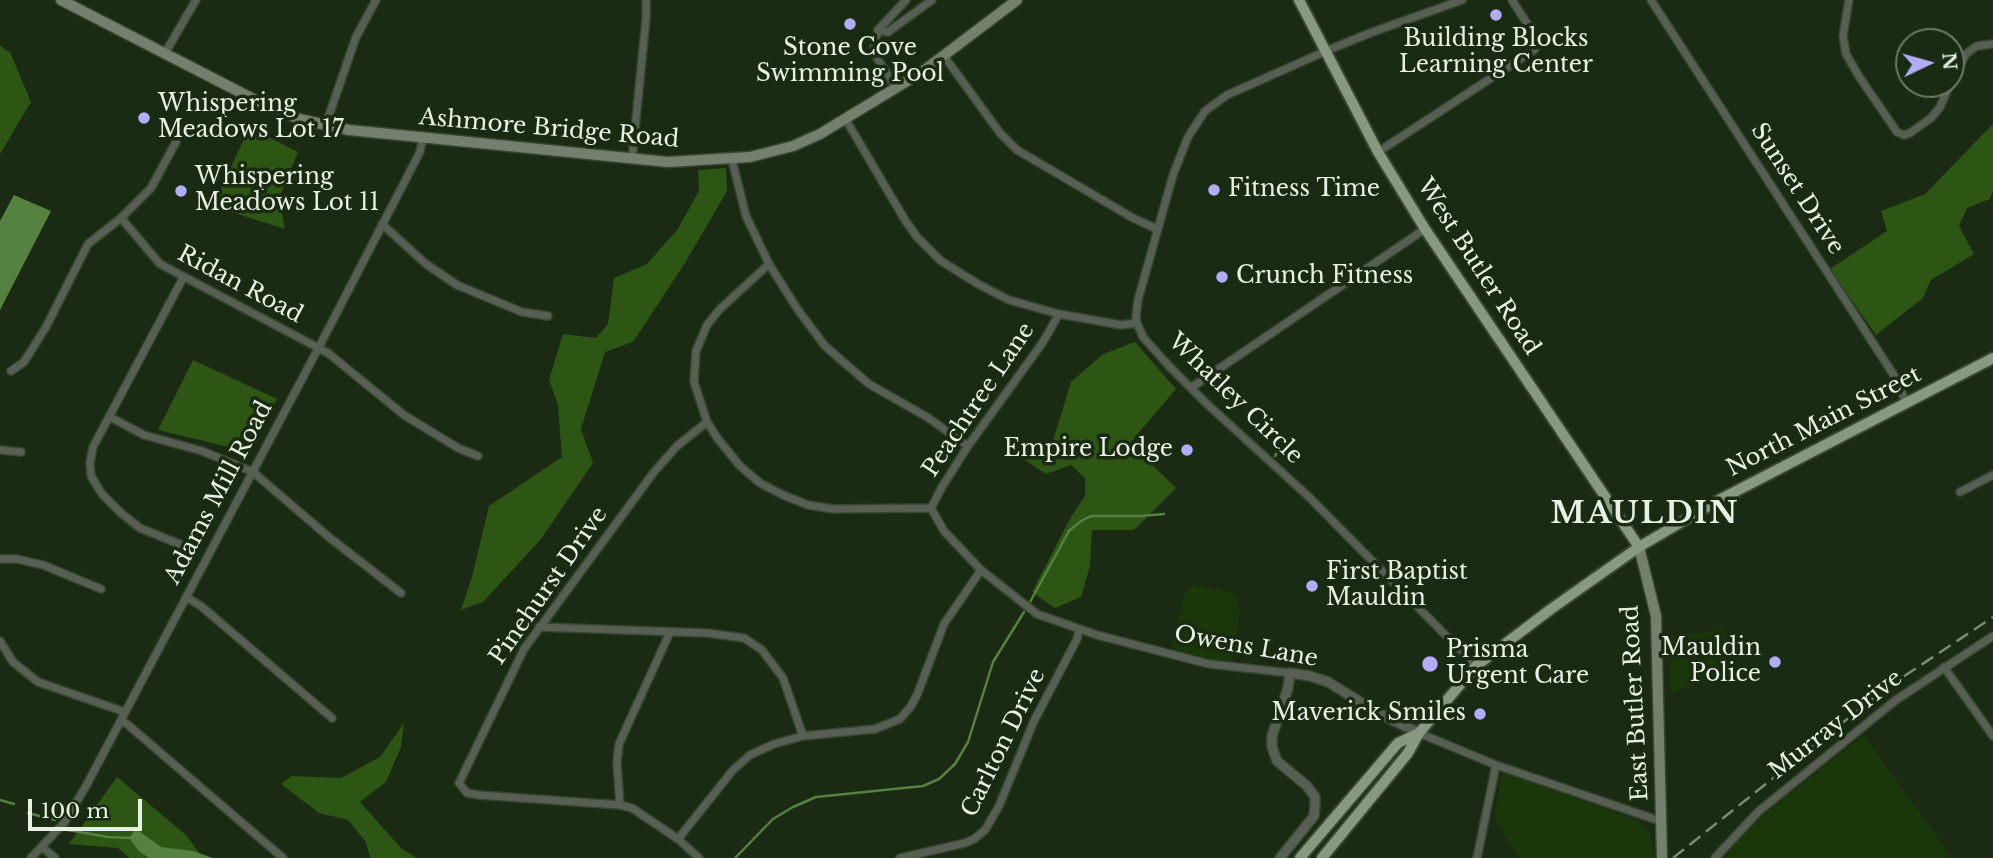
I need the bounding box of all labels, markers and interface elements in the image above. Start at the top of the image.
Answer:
marker: Building Blocks Learning Center [1488,7,1504,23]
marker: Stone Cove Swimming Pool [842,16,858,32]
place label: Building Blocks Learning Center [1399,26,1593,80]
north arrow [1895,28,1965,98]
place label: Stone Cove Swimming Pool [756,35,944,89]
text: N [1937,51,1962,71]
place label: Whispering Meadows Lot 17 [158,91,344,145]
street label: Ashmore Bridge Road [418,104,680,154]
marker: Whispering Meadows Lot 17 [136,110,152,126]
street label: Sunset Drive [1744,118,1850,260]
place label: Whispering Meadows Lot 11 [195,164,380,218]
street label: West Butler Road [1411,173,1545,361]
place label: Fitness Time [1228,176,1380,204]
marker: Fitness Time [1206,182,1222,198]
marker: Whispering Meadows Lot 11 [173,183,189,199]
street label: Ridan Road [173,240,307,330]
place label: Crunch Fitness [1236,263,1413,291]
marker: Crunch Fitness [1214,269,1230,285]
street label: Peachtree Lane [917,318,1041,482]
street label: Whatley Circle [1162,328,1308,470]
street label: North Main Street [1722,361,1926,483]
street label: Adams Mill Road [159,397,279,589]
place label: Empire Lodge [1004,436,1173,464]
marker: Empire Lodge [1179,442,1195,458]
district label: MAULDIN [1551,497,1739,533]
street label: Pinehurst Drive [484,502,614,670]
place label: First Baptist Mauldin [1326,559,1468,613]
marker: First Baptist Mauldin [1304,578,1320,594]
street label: East Butler Road [1617,604,1655,802]
street label: Owens Lane [1172,621,1320,673]
place label: Mauldin Police [1661,635,1761,689]
place label: Prisma Urgent Care [1446,637,1589,691]
marker: Prisma Urgent Care [1420,654,1440,674]
marker: Mauldin Police [1767,654,1783,670]
street label: Carlton Drive [956,664,1052,822]
street label: Murray Drive [1764,664,1908,786]
place label: Maverick Smiles [1272,700,1466,728]
marker: Maverick Smiles [1472,706,1488,722]
scale bar [32,784,145,828]
text: 100 m [41,798,109,824]

